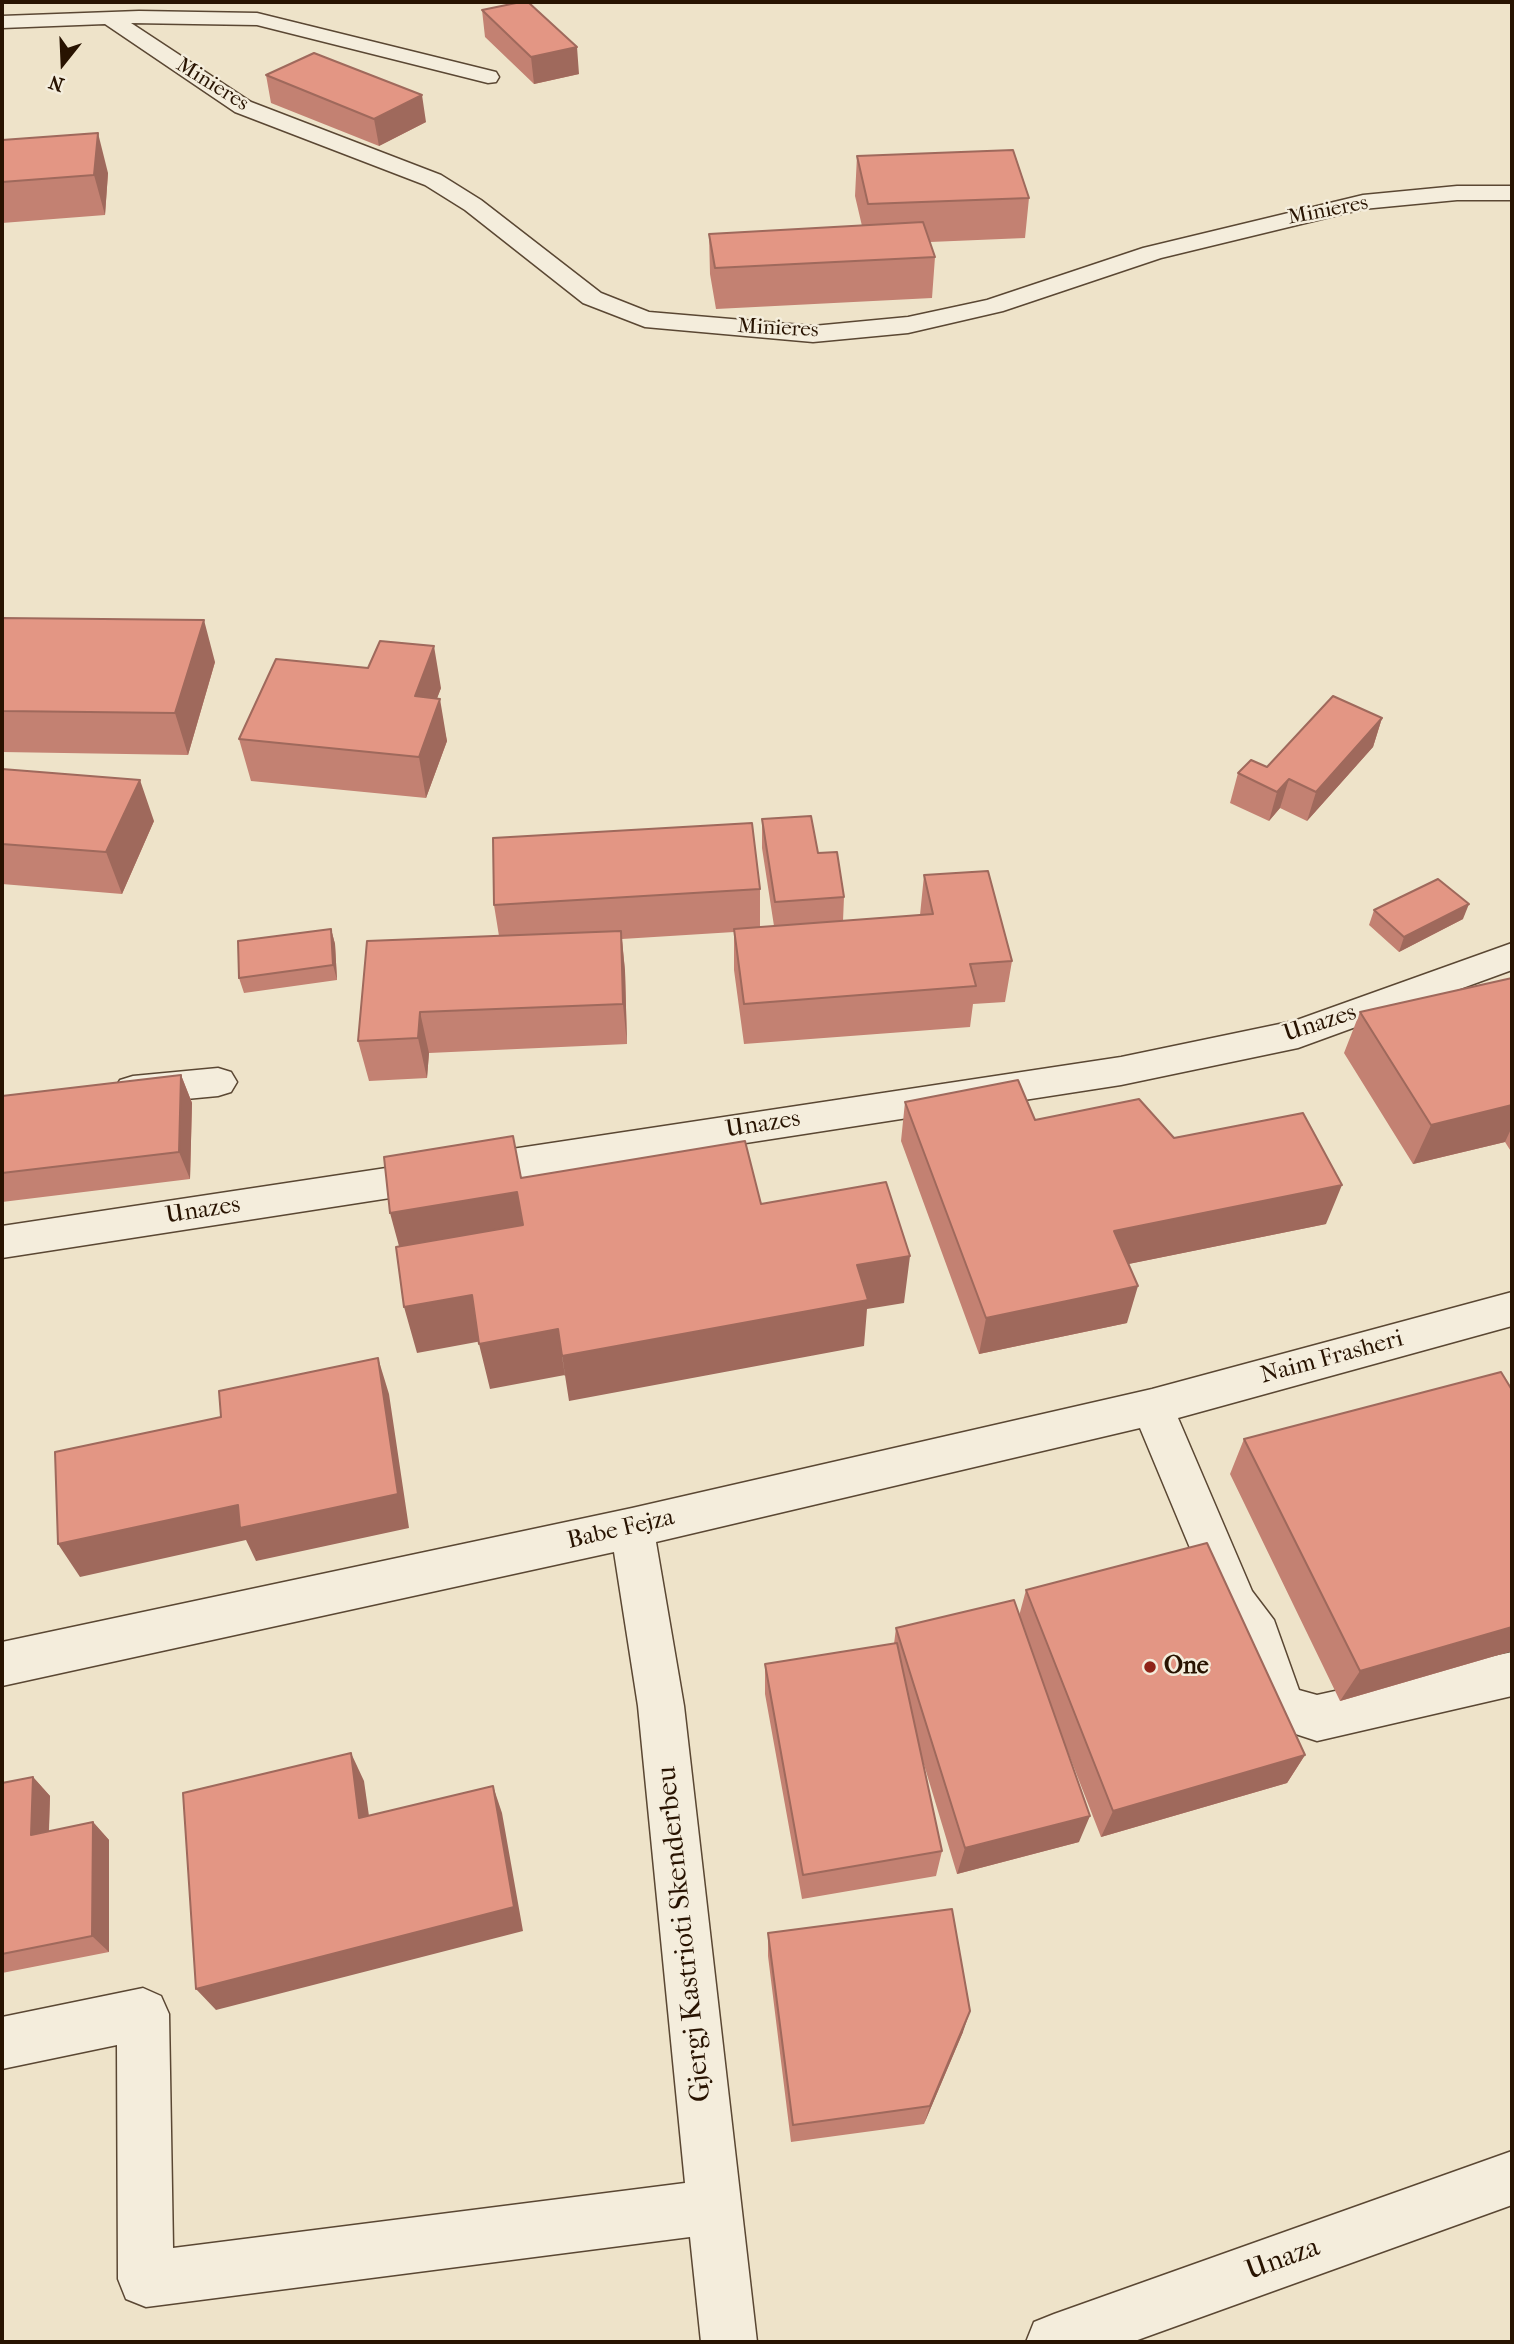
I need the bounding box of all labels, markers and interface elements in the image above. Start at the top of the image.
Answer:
north arrow [28,28,98,98]
street label: Minieres [171,53,253,117]
text: N [46,70,67,96]
street label: Minieres [1286,191,1370,231]
street label: Minieres [737,314,819,344]
street label: Unazes [1280,999,1360,1049]
street label: Unazes [724,1105,802,1145]
street label: Unazes [164,1191,242,1231]
street label: Naim Frasheri [1258,1325,1406,1391]
street label: Babe Fejza [565,1504,677,1556]
place label: One [1164,1653,1209,1681]
marker: One [1142,1659,1158,1675]
street label: Gjergj Kastrioti Skenderbeu [651,1764,719,2104]
street label: Unaza [1241,2231,1325,2289]

